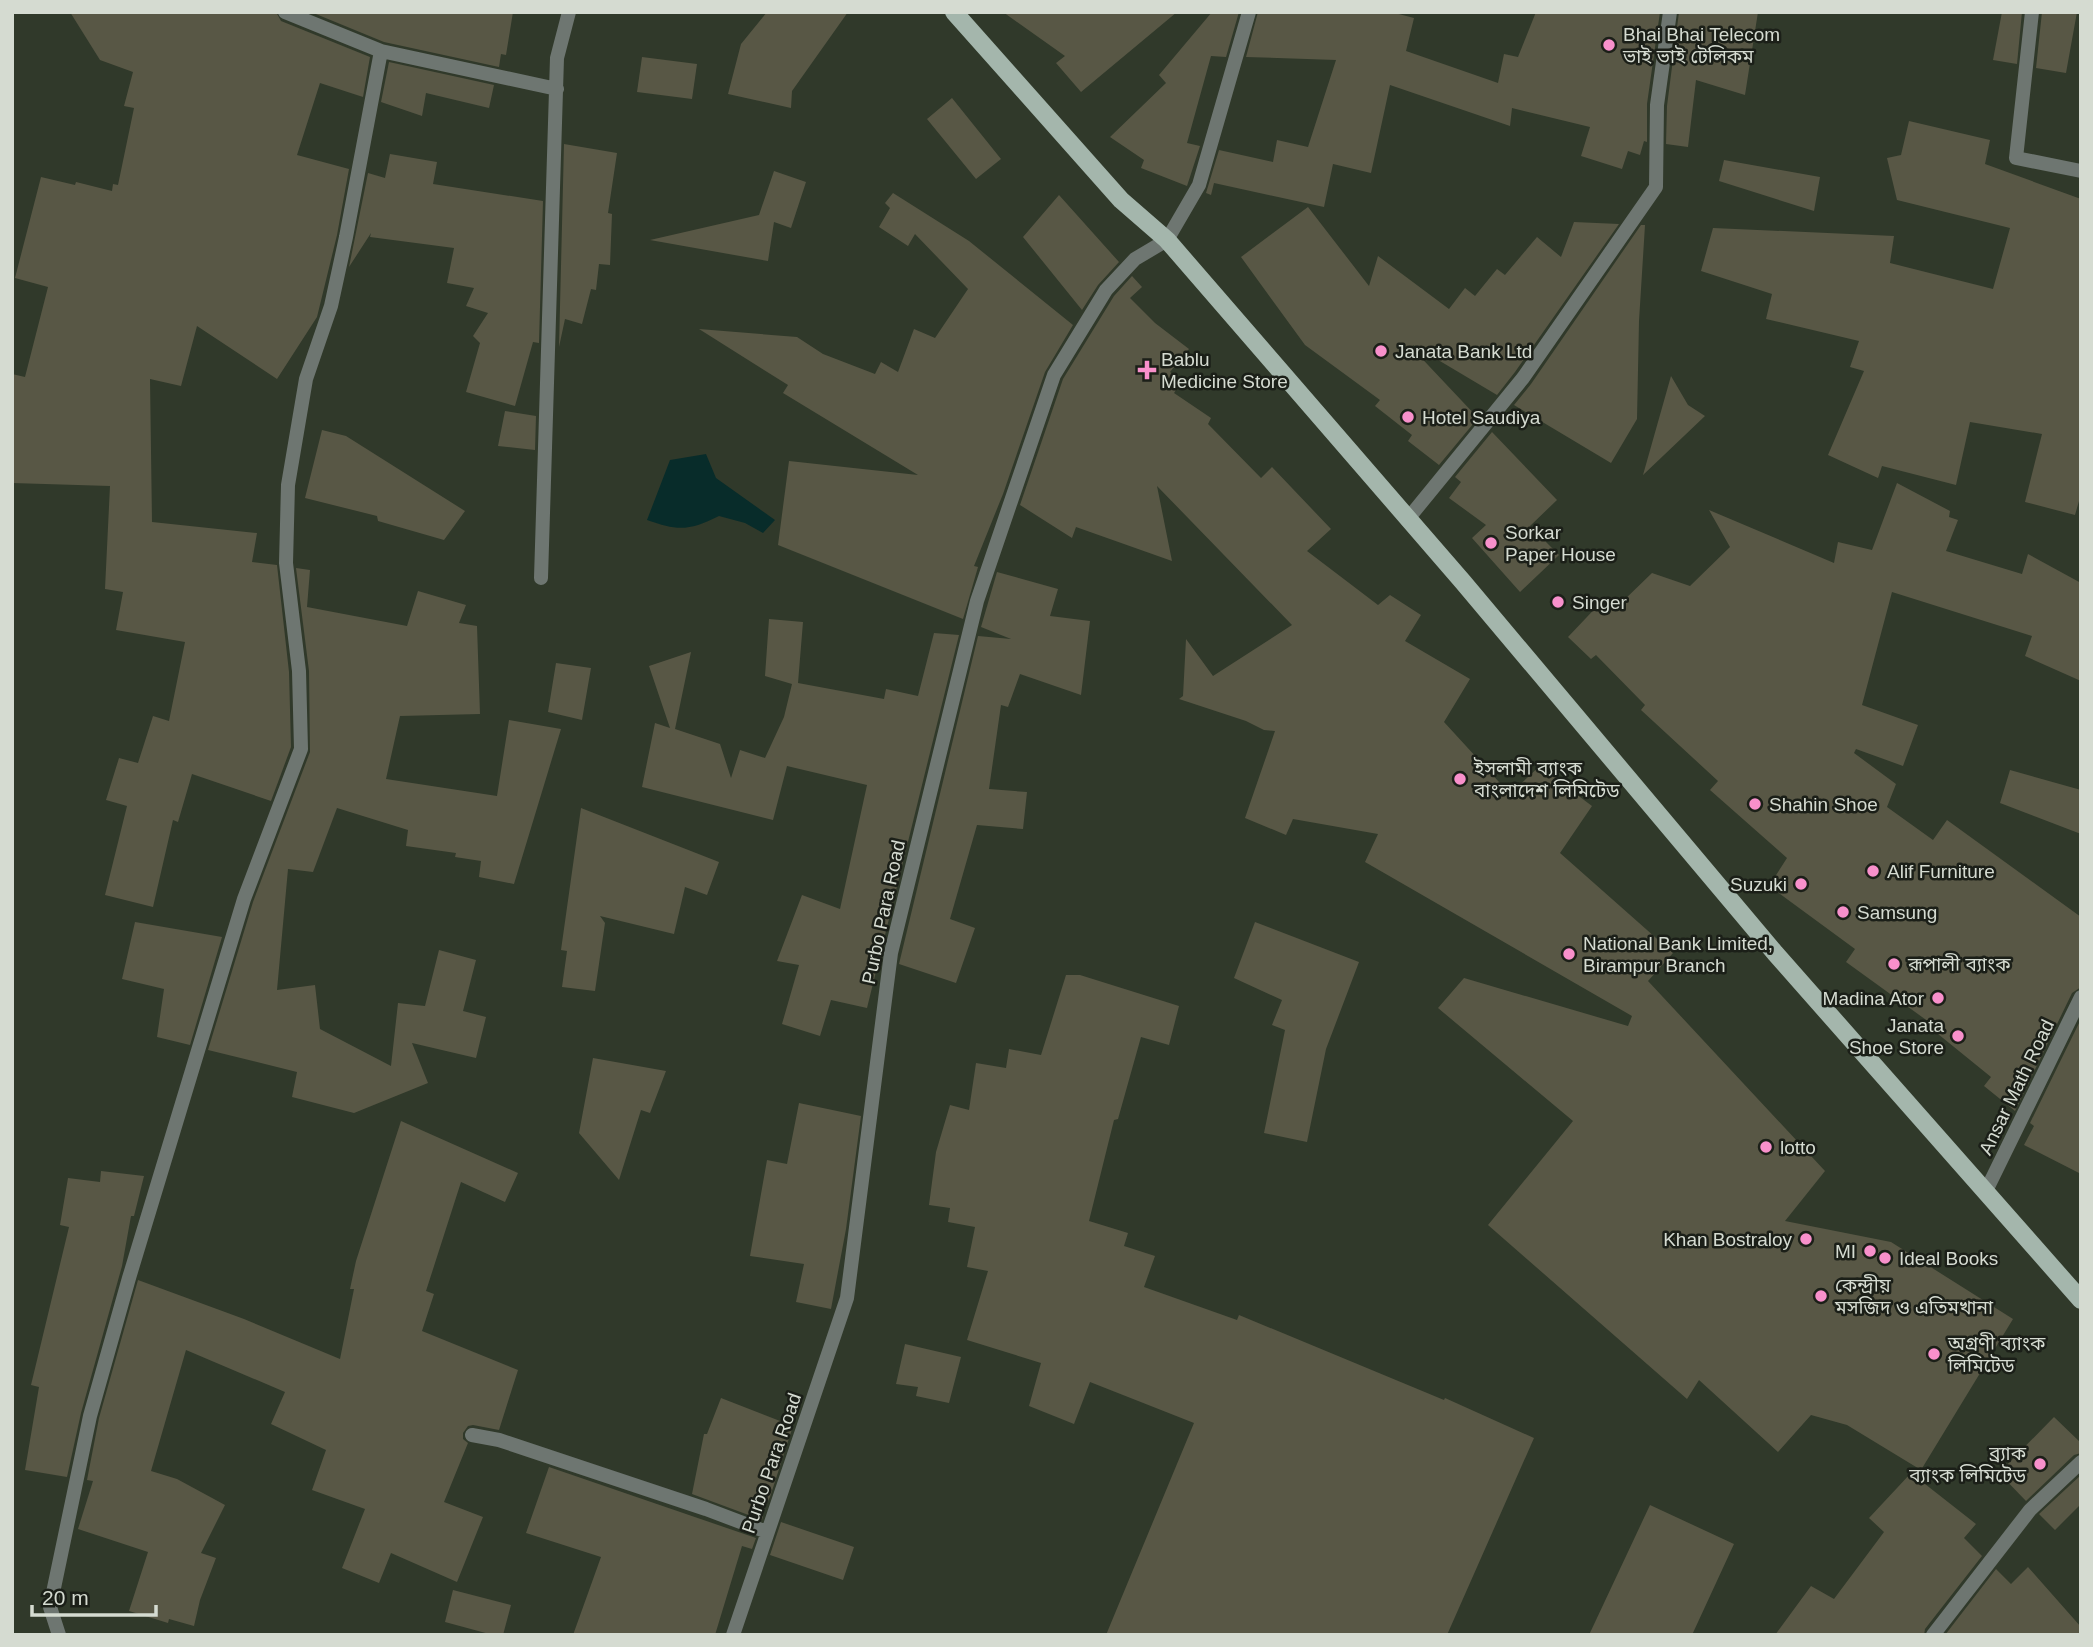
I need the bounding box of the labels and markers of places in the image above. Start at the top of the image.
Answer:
place label: Bhai Bhai Telecom ভাই ভাই টেলিকম [1622,24,1780,67]
marker: Bhai Bhai Telecom ভাই ভাই টেলিকম [1601,37,1617,53]
place label: Janata Bank Ltd [1395,341,1532,362]
marker: Janata Bank Ltd [1373,343,1389,359]
place label: Bablu Medicine Store [1161,349,1288,392]
marker: Bablu Medicine Store [1139,362,1155,378]
place label: Hotel Saudiya [1422,407,1541,428]
marker: Hotel Saudiya [1400,409,1416,425]
place label: Sorkar Paper House [1505,522,1616,565]
marker: Sorkar Paper House [1483,535,1499,551]
place label: Singer [1572,592,1628,613]
marker: Singer [1550,594,1566,610]
place label: ইসলামী ব্যাংক বাংলাদেশ লিমিটেড [1473,757,1620,801]
marker: ইসলামী ব্যাংক বাংলাদেশ লিমিটেড [1452,771,1468,787]
place label: Shahin Shoe [1769,794,1878,815]
marker: Shahin Shoe [1747,796,1763,812]
place label: Alif Furniture [1887,861,1995,882]
marker: Alif Furniture [1865,863,1881,879]
place label: Suzuki [1730,874,1787,895]
marker: Suzuki [1793,876,1809,892]
place label: Samsung [1857,902,1937,923]
marker: Samsung [1835,904,1851,920]
place label: National Bank Limited, Birampur Branch [1583,933,1773,976]
marker: National Bank Limited, Birampur Branch [1561,946,1577,962]
place label: রূপালী ব্যাংক [1907,953,2011,975]
marker: রূপালী ব্যাংক [1886,956,1902,972]
place label: Madina Ator [1823,988,1925,1009]
marker: Madina Ator [1930,990,1946,1006]
place label: Janata Shoe Store [1849,1015,1944,1058]
marker: Janata Shoe Store [1950,1028,1966,1044]
place label: lotto [1780,1137,1816,1158]
marker: lotto [1758,1139,1774,1155]
place label: Khan Bostraloy [1663,1229,1792,1250]
marker: Khan Bostraloy [1798,1231,1814,1247]
place label: MI [1835,1241,1856,1262]
marker: MI [1862,1243,1878,1259]
place label: Ideal Books [1899,1248,1998,1269]
marker: Ideal Books [1877,1250,1893,1266]
place label: কেন্দ্রীয় মসজিদ ও এতিমখানা [1834,1274,1994,1318]
marker: কেন্দ্রীয় মসজিদ ও এতিমখানা [1813,1288,1829,1304]
place label: অগ্রণী ব্যাংক লিমিটেড [1947,1332,2046,1376]
marker: অগ্রণী ব্যাংক লিমিটেড [1926,1346,1942,1362]
place label: ব্র্যাক ব্যাংক লিমিটেড [1908,1443,2027,1486]
marker: ব্র্যাক ব্যাংক লিমিটেড [2032,1456,2048,1472]

